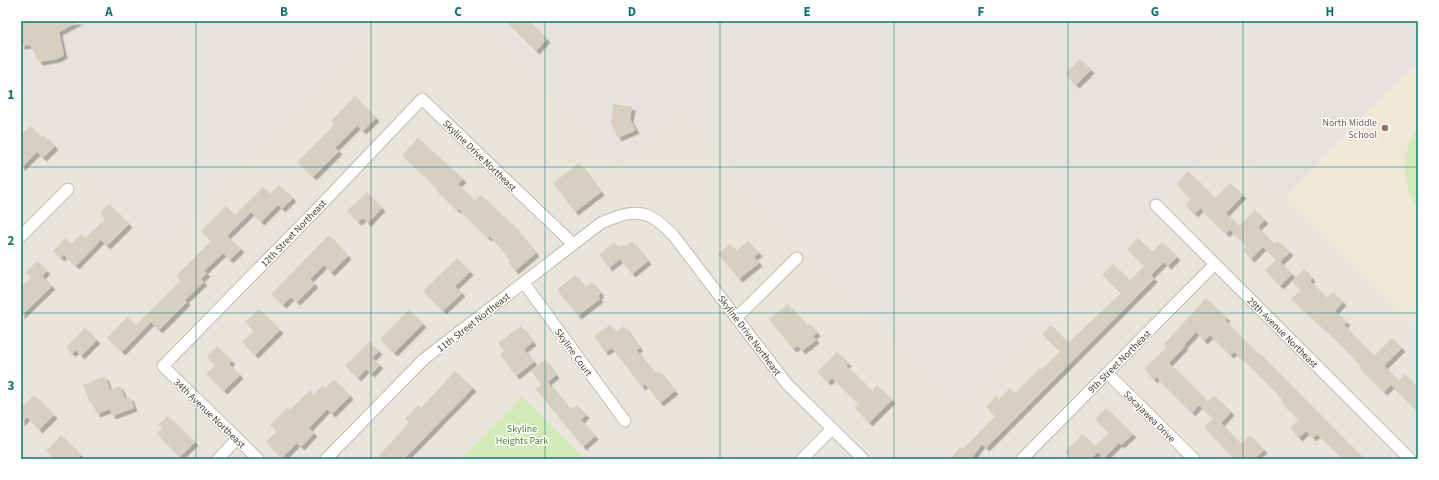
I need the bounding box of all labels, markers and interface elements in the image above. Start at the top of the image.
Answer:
text: A [104,3,113,21]
text: B [280,3,288,21]
text: C [454,3,462,21]
text: D [628,3,636,21]
text: E [803,3,811,21]
text: F [978,3,985,21]
text: G [1151,3,1159,21]
text: H [1326,3,1334,21]
text: 1 [8,86,15,104]
place label: North Middle School [1322,116,1377,142]
street label: Skyline Drive Northeast [439,117,520,195]
marker: North Middle School [1380,123,1390,133]
street label: 12th Street Northeast [258,196,330,271]
text: 2 [8,232,15,250]
street label: 11th Street Northeast [434,289,514,356]
street label: Skyline Drive Northeast [714,292,784,379]
street label: 29th Avenue Northeast [1244,294,1321,372]
street label: Skyline Court [551,326,596,380]
street label: 9th Street Northeast [1085,327,1155,396]
street label: 34th Avenue Northeast [170,376,249,452]
text: 3 [8,377,15,395]
street label: Sacajawea Drive [1120,388,1178,446]
park label: Skyline Heights Park [496,422,548,448]

